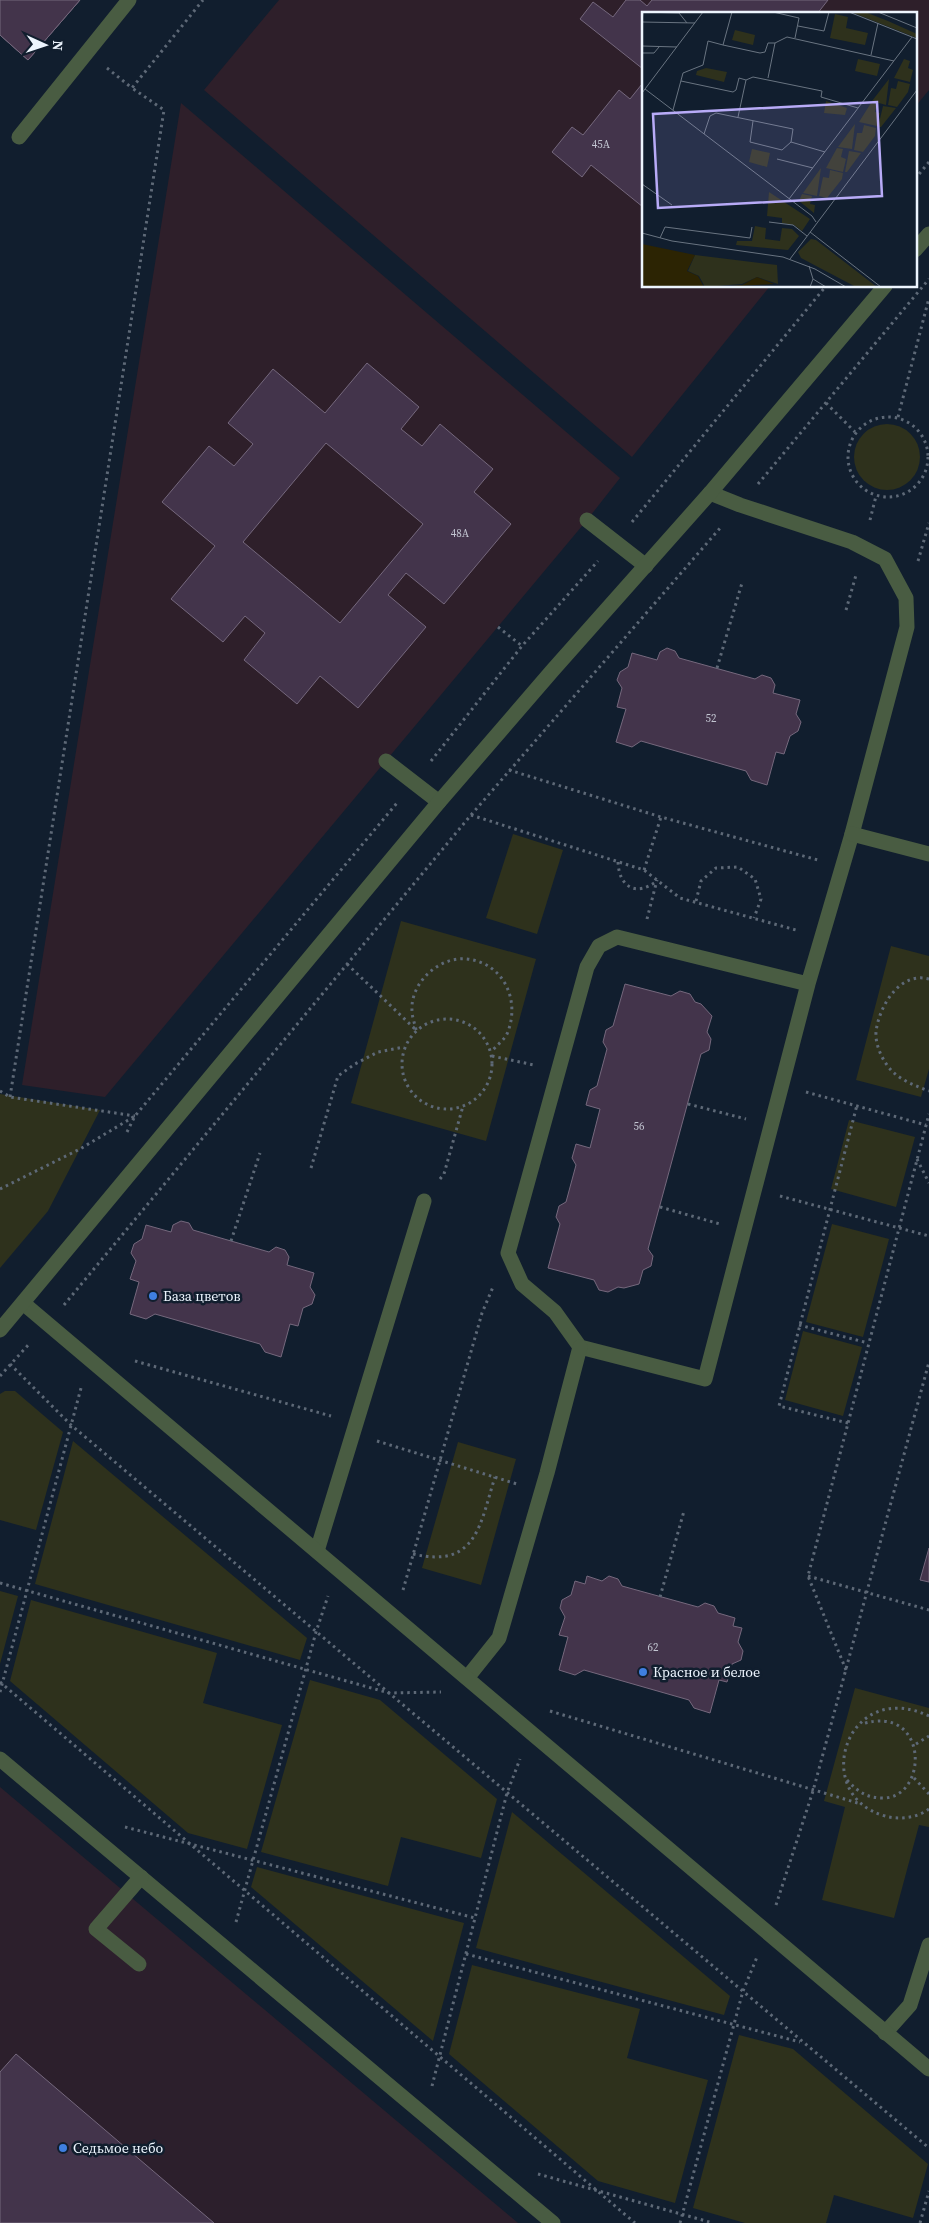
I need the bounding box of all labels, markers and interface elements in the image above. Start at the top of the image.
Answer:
inset map [642,12,916,288]
north arrow [20,20,70,70]
text: N [48,40,68,51]
house number: 45А [592,137,611,152]
house number: 48А [451,526,470,541]
house number: 52 [706,711,717,726]
house number: 56 [634,1119,645,1134]
place label: База цветов [163,1286,241,1306]
marker: База цветов [147,1290,159,1302]
house number: 62 [648,1640,659,1655]
place label: Красное и белое [653,1662,760,1682]
marker: Красное и белое [637,1666,649,1678]
place label: Седьмое небо [73,2138,164,2158]
marker: Седьмое небо [57,2142,69,2154]

